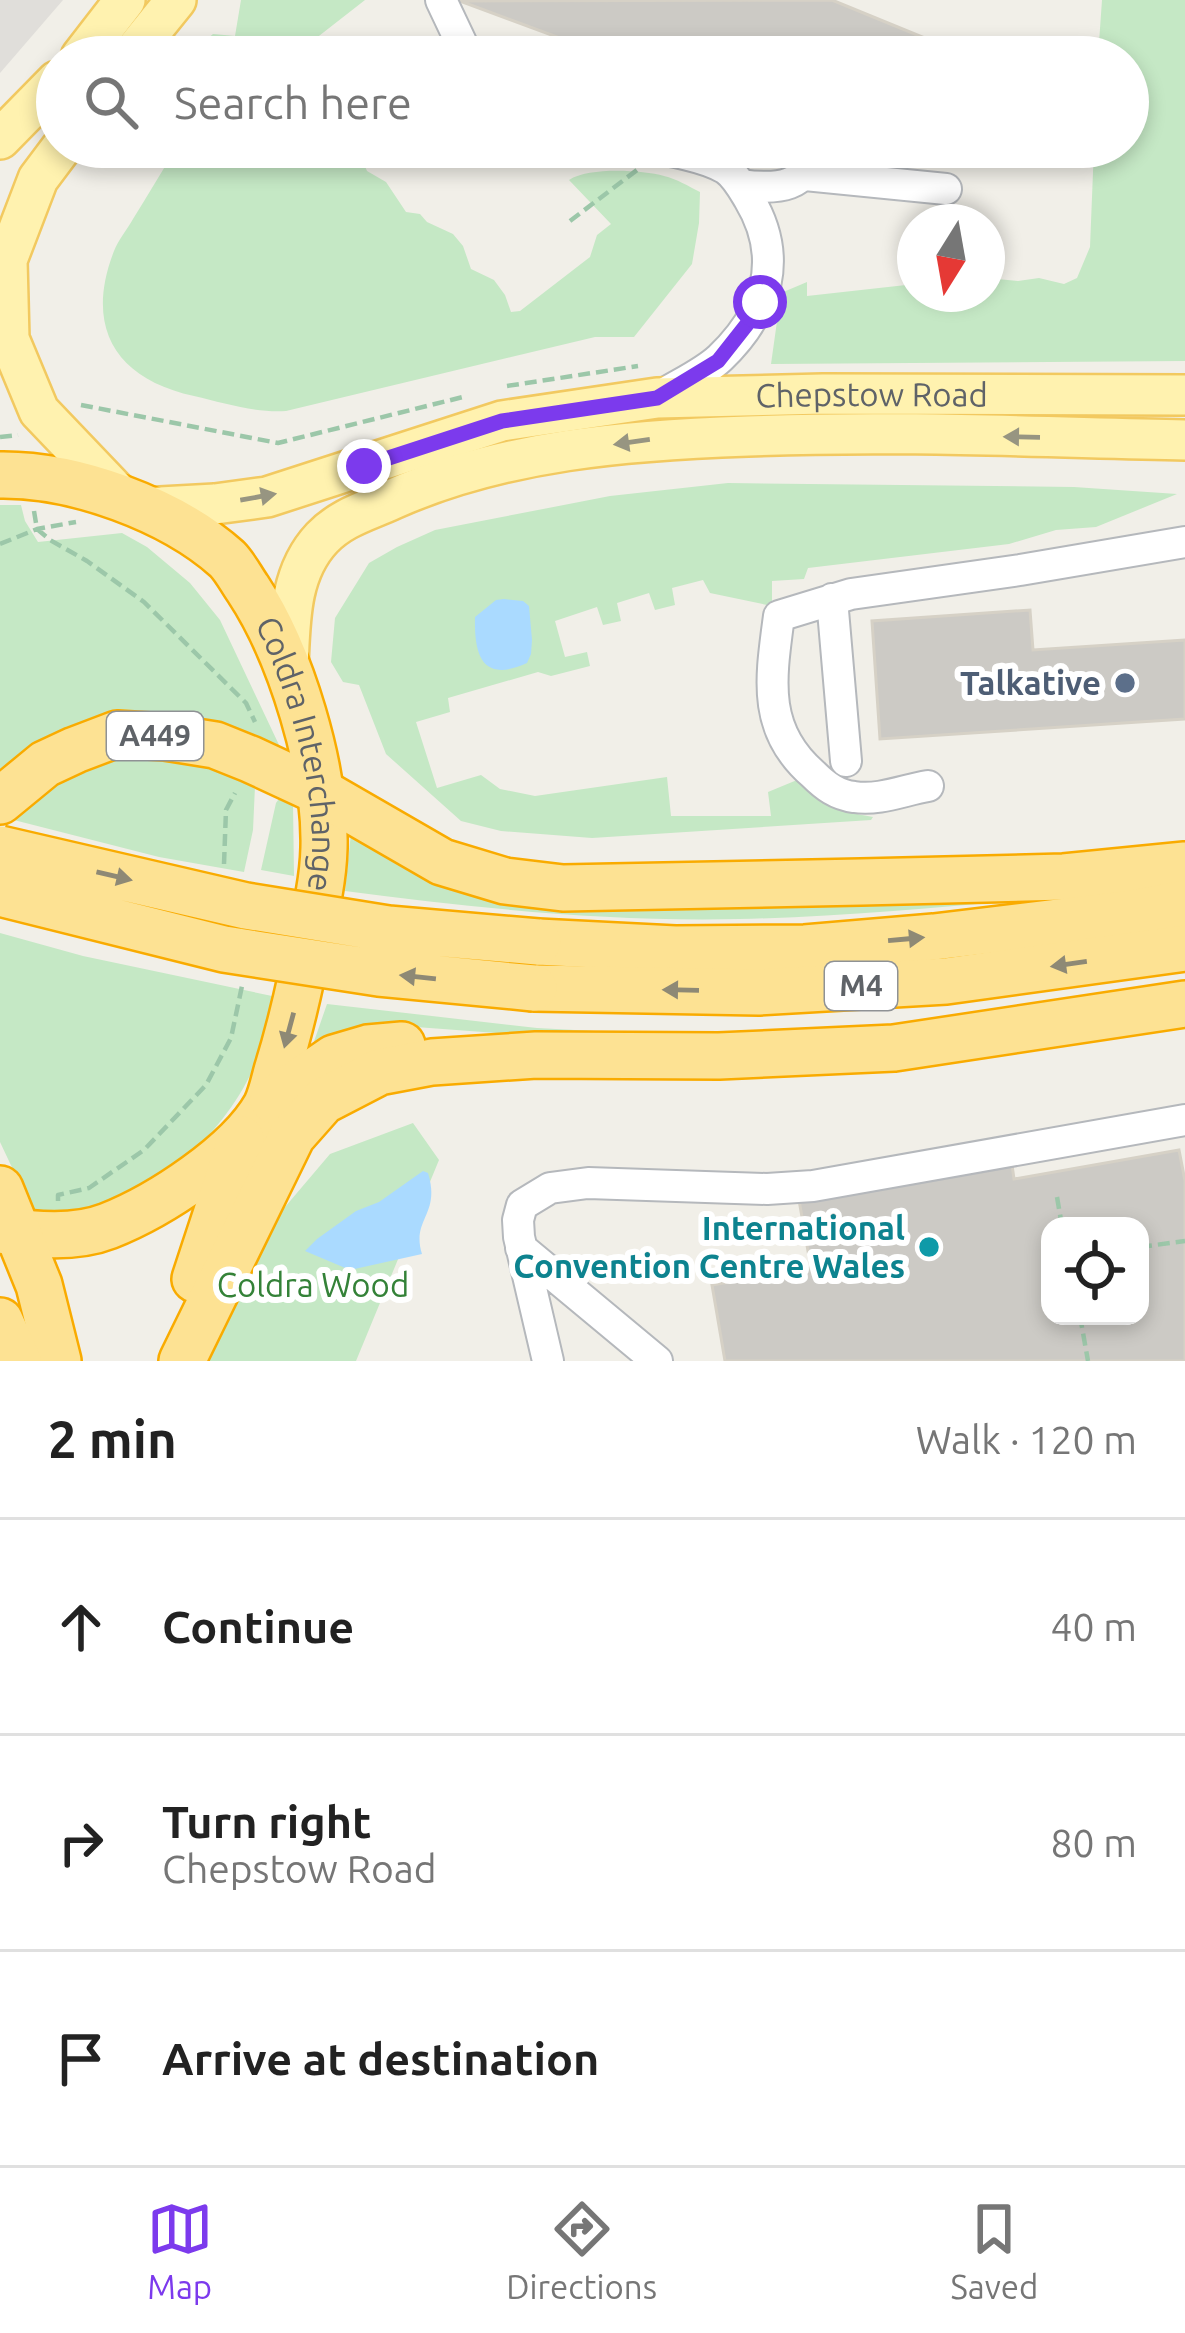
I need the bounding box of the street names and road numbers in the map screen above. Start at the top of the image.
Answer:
street label: Chepstow Road [755,375,988,414]
street label: Coldra Interchange [249,610,343,894]
road number: A449 [107,712,203,760]
road number: M4 [825,962,897,1010]

